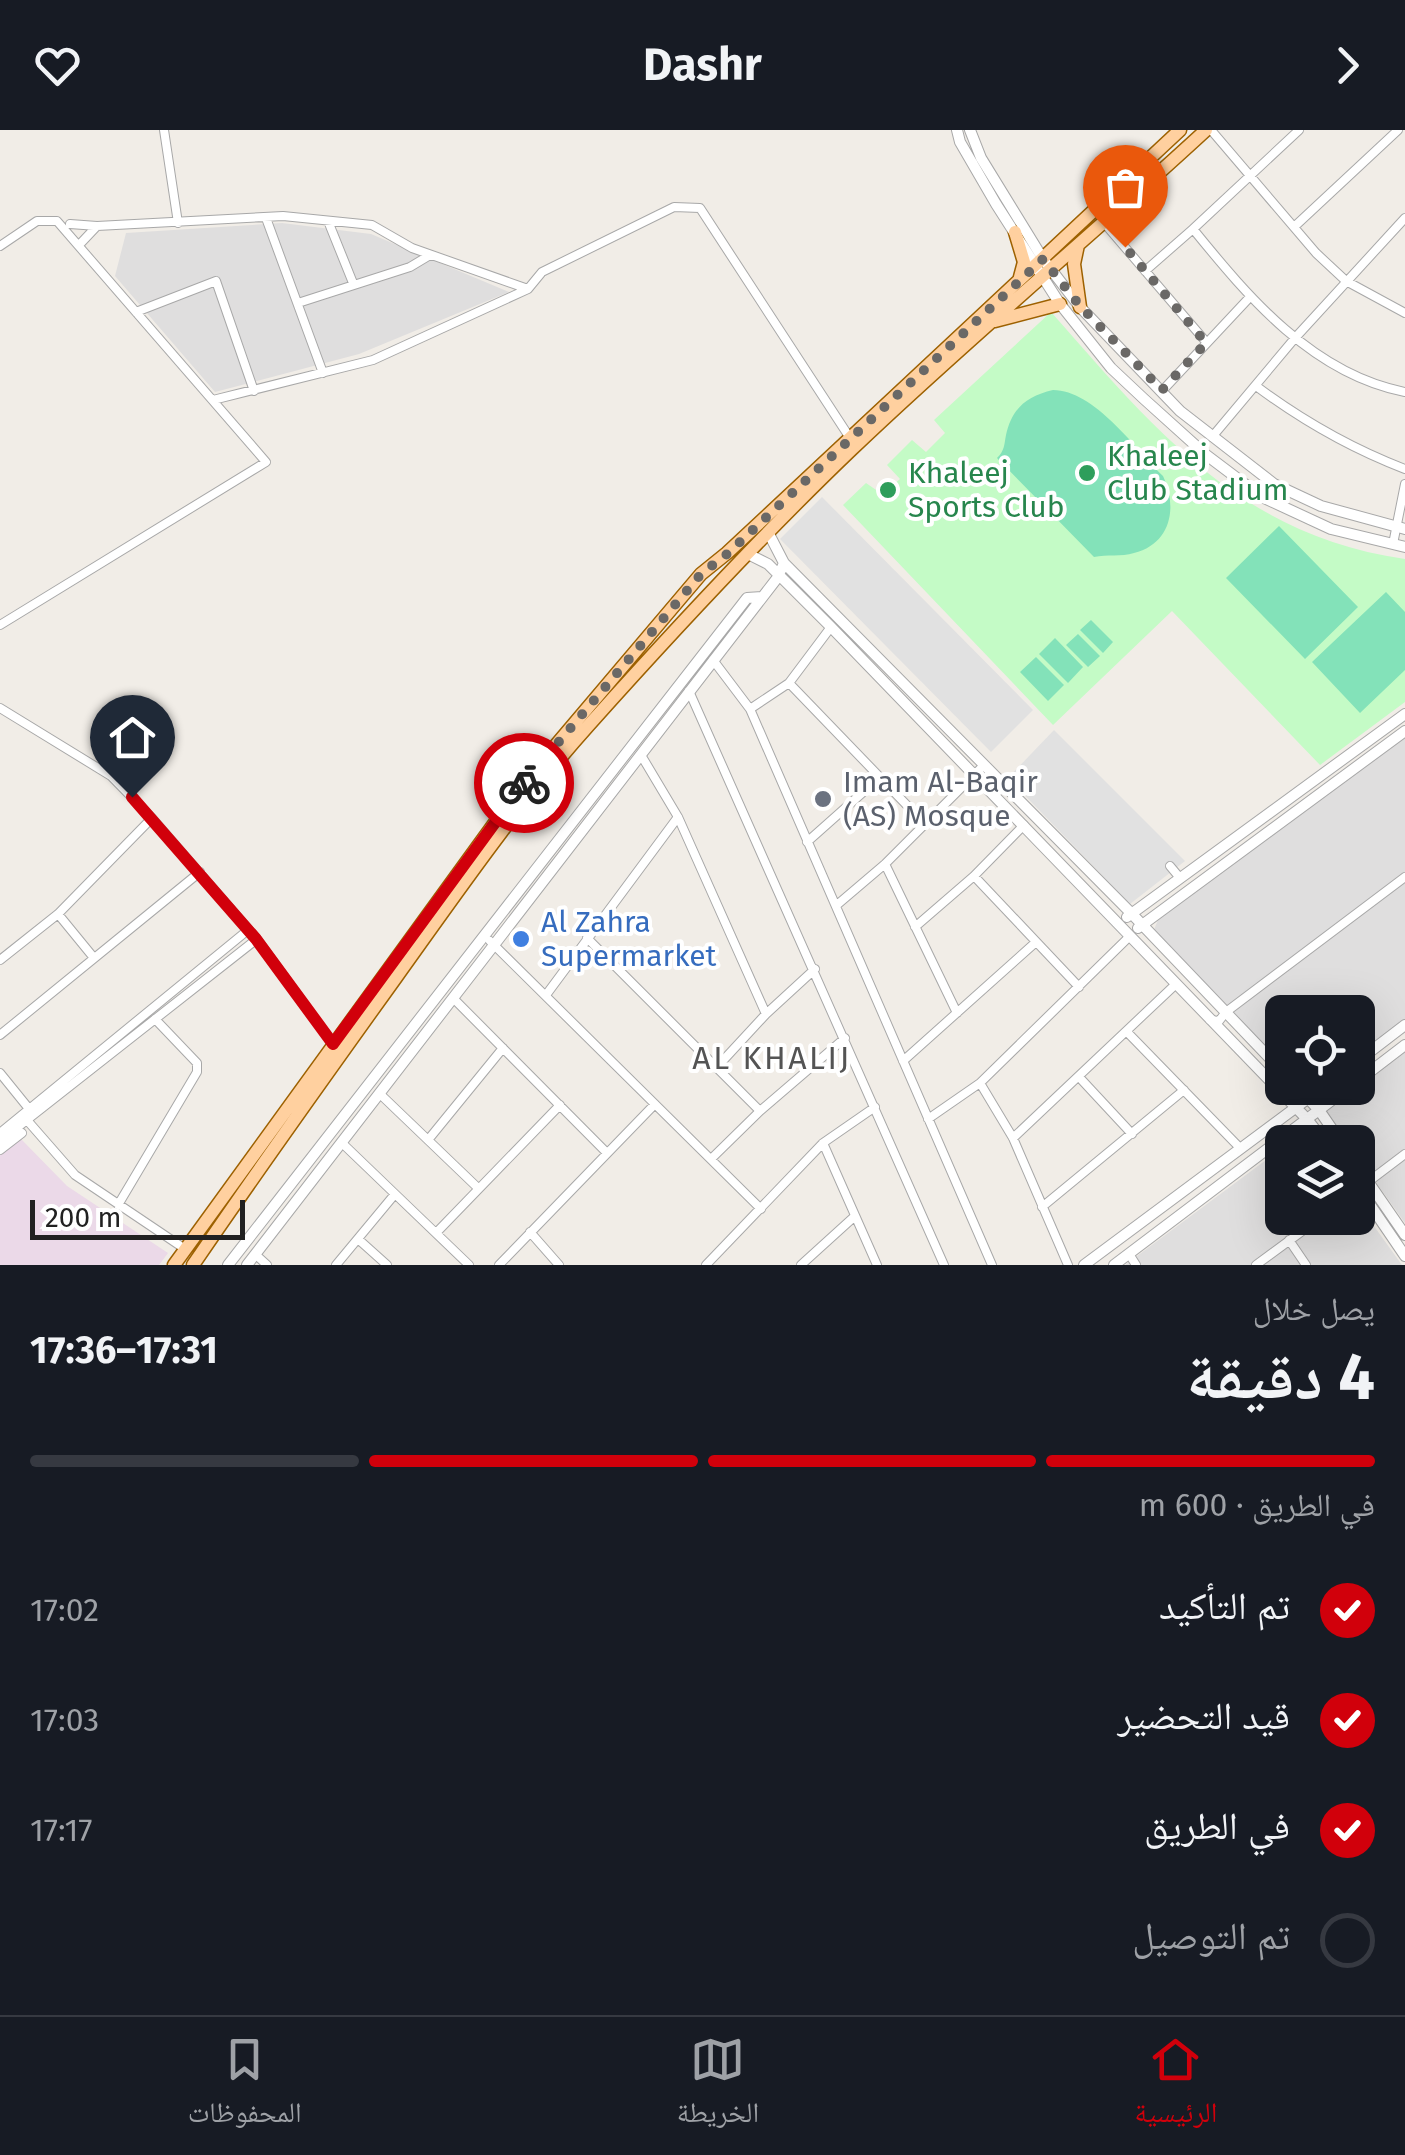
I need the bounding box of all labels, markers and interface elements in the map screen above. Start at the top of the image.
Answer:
icon: heart [30,38,85,93]
text: Dashr [643,38,762,92]
icon: forward [1320,38,1375,93]
pin [1083,145,1168,248]
icon: bag [1098,160,1153,215]
place label: Khaleej Club Stadium [1107,438,1288,508]
place label: Khaleej Sports Club [908,455,1065,525]
marker: Khaleej Club Stadium [1076,462,1098,484]
marker: Khaleej Sports Club [877,479,899,501]
pin [90,695,175,798]
icon: home [105,710,160,765]
courier [474,733,574,833]
icon: bike [497,756,552,811]
place label: Imam Al-Baqir (AS) Mosque [843,764,1038,834]
marker: Imam Al-Baqir (AS) Mosque [812,788,834,810]
place label: Al Zahra Supermarket [541,904,717,974]
marker: Al Zahra Supermarket [510,928,532,950]
map controls [1265,995,1375,1235]
button: locate [1265,995,1375,1105]
district label: AL KHALIJ [692,1039,852,1077]
button: layers [1265,1125,1375,1235]
scale bar [30,1195,245,1240]
text: 200 m [45,1201,122,1234]
text: يصل خلال [1253,1290,1375,1328]
text: 17:31–17:36 [30,1327,218,1373]
text: 4 دقيقة [1186,1338,1375,1416]
text: في الطريق · 600 m [1139,1486,1375,1524]
text: تم التأكيد [1159,1583,1290,1629]
icon: check [1320,1583,1375,1638]
text: 17:02 [30,1591,99,1629]
text: قيد التحضير [1118,1693,1290,1739]
icon: check [1320,1693,1375,1748]
text: 17:03 [30,1701,99,1739]
text: في الطريق [1144,1803,1290,1849]
icon: check [1320,1803,1375,1858]
text: 17:17 [30,1811,93,1849]
text: تم التوصيل [1132,1913,1290,1959]
tab: المحفوظات [188,2032,302,2140]
tab: الخريطة [677,2032,759,2140]
tab: الرئيسية [1134,2032,1217,2140]

